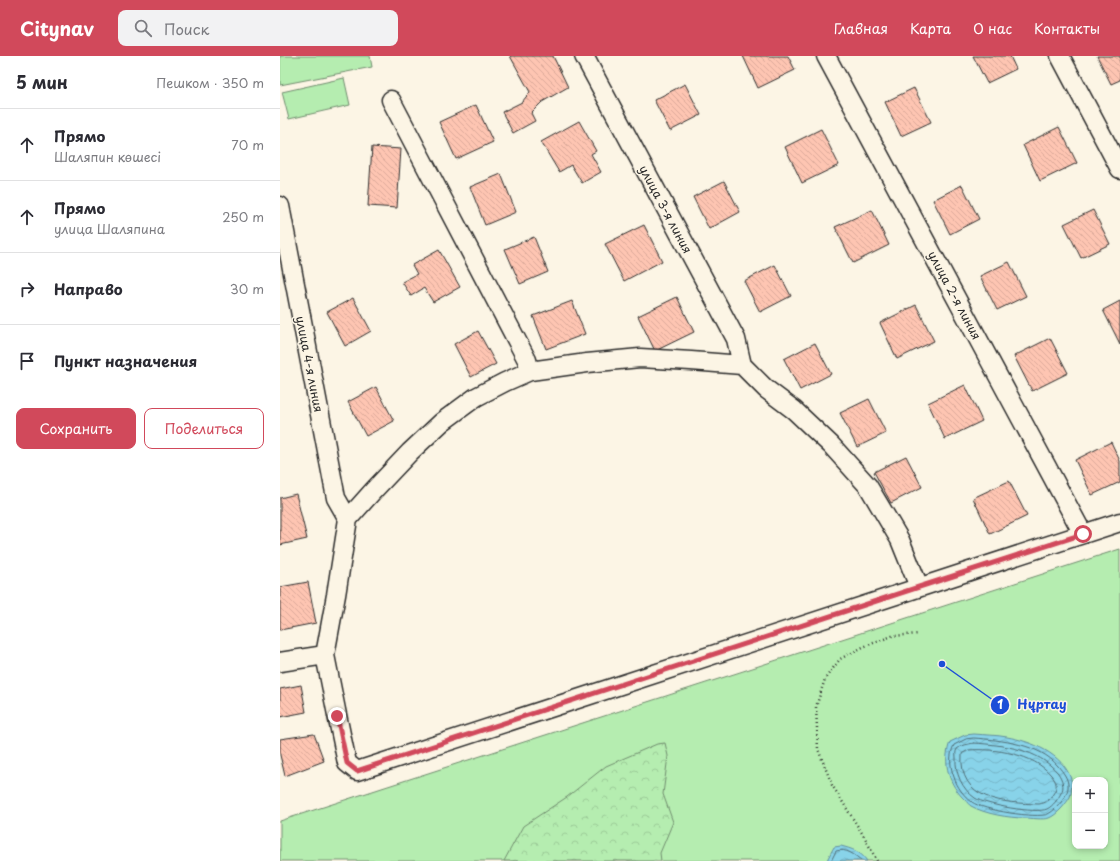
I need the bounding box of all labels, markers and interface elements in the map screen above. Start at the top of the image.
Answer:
search box [118,10,398,46]
text: Citynav [20,14,94,42]
icon: search [132,17,154,39]
text: Поиск [164,17,209,40]
text: Главная [834,18,888,39]
text: Карта [910,18,951,39]
text: О нас [973,18,1012,39]
text: Контакты [1034,18,1100,39]
text: 5 мин [16,69,68,95]
text: Пешком · 350 m [156,73,264,92]
text: Прямо [54,124,105,147]
icon: ahead [16,134,38,156]
text: 70 m [231,135,264,154]
text: Шаляпин көшесі [54,147,161,166]
street label: улица 3-я линия [635,162,697,256]
text: Прямо [54,196,105,219]
icon: ahead [16,206,38,228]
text: 250 m [222,207,264,226]
text: улица Шаляпина [54,219,165,238]
street label: улица 2-я линия [924,247,986,343]
text: Направо [54,277,123,300]
icon: right [16,278,38,300]
text: 30 m [230,279,264,298]
street label: улица 4-я линия [292,314,328,414]
text: Пункт назначения [54,349,197,372]
icon: arrive [16,350,38,372]
button: Сохранить [16,408,136,449]
button: Поделиться [144,408,264,449]
route start [1074,525,1092,543]
callout: Нұртау [990,692,1075,717]
text: Нұртау [1017,694,1067,713]
text: 1 [997,695,1003,713]
route end [328,707,346,725]
map controls [1072,777,1108,849]
button: + [1072,777,1108,813]
button: − [1072,813,1108,849]

